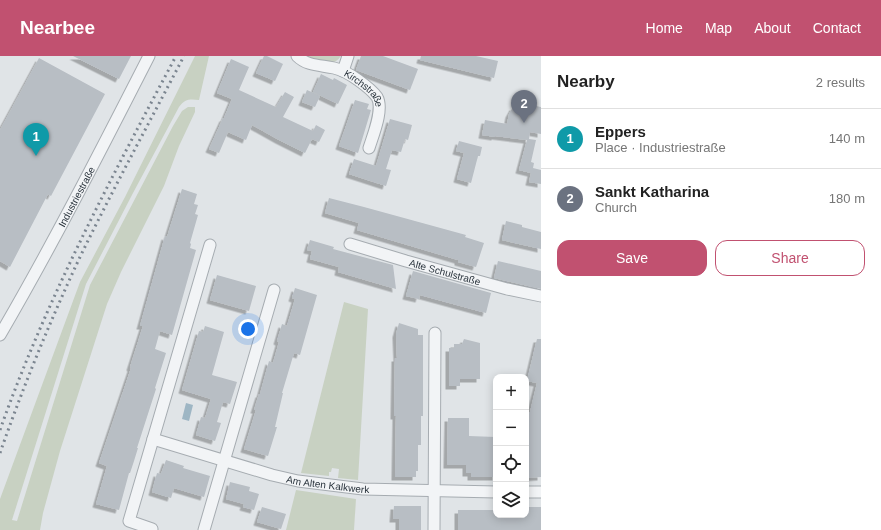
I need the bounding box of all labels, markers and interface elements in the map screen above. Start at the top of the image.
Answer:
text: Nearbee [20,17,95,38]
text: Home [646,20,683,36]
text: Map [705,20,732,36]
text: About [754,20,791,36]
text: Contact [813,20,861,36]
street label: Kirchstraße [342,68,384,108]
text: Nearby [557,72,615,91]
text: 2 results [816,75,865,90]
pin: 2 [511,90,537,123]
pin: 1 [23,123,49,156]
text: Eppers [595,123,646,140]
text: 1 [566,131,574,146]
text: 140 m [829,131,865,146]
text: Place · Industriestraße [595,140,726,155]
street label: Industriestraße [56,164,97,229]
text: Sankt Katharina [595,183,709,200]
text: 2 [566,191,574,206]
text: 180 m [829,191,865,206]
text: Church [595,200,637,215]
button: Save [557,240,707,276]
button: Share [715,240,865,276]
street label: Alte Schulstraße [408,257,482,288]
your location [238,319,258,339]
map controls [493,374,529,518]
button: + [493,374,529,410]
button: − [493,410,529,446]
button: locate [493,446,529,482]
street label: Am Alten Kalkwerk [285,473,370,495]
button: layers [493,482,529,518]

